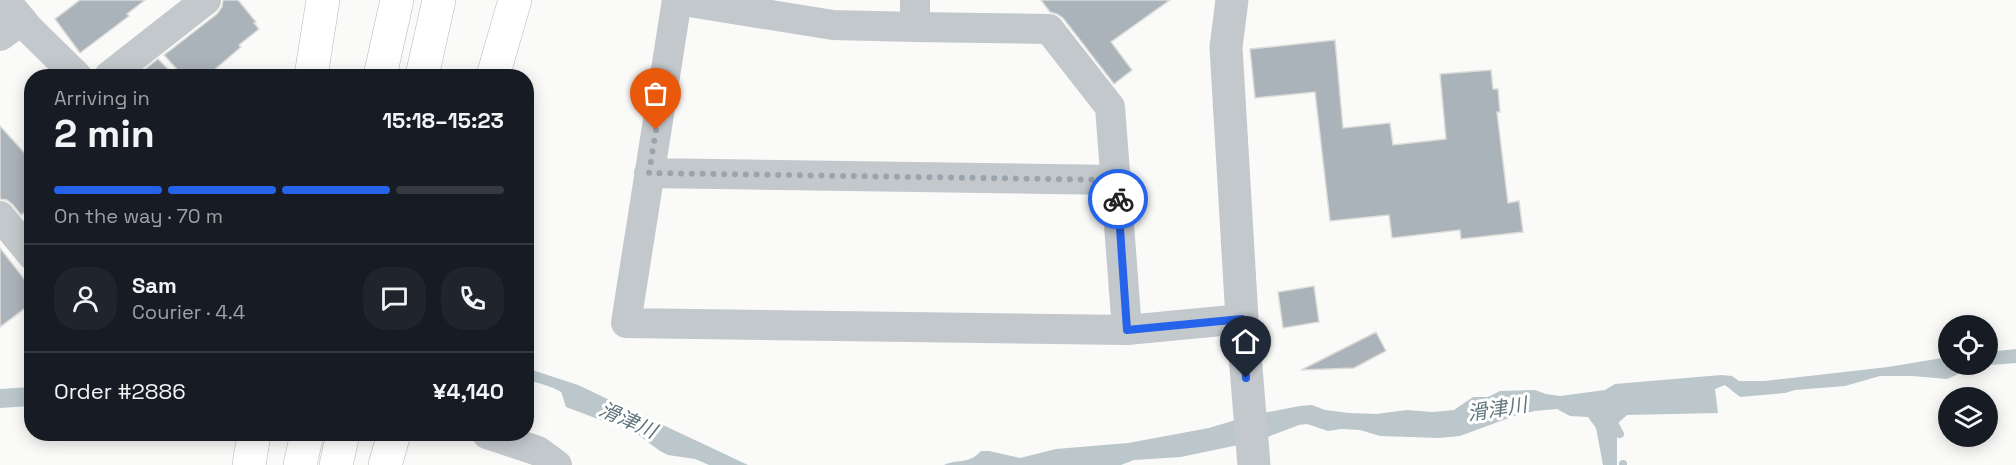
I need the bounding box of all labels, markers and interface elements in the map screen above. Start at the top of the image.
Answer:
pin [630,68,681,130]
icon: bag [639,77,672,110]
text: Arriving in [54,85,150,111]
text: 15:18–15:23 [382,106,504,134]
text: 2 min [54,109,155,158]
courier [1088,169,1148,229]
icon: bike [1102,183,1135,216]
text: On the way · 70 m [54,203,223,229]
button: person [54,267,117,330]
button: chat [363,267,426,330]
button: phone [441,267,504,330]
text: Sam [132,271,177,299]
text: Courier · 4.4 [132,299,245,325]
map controls [1938,315,1998,447]
button: locate [1938,315,1998,375]
pin [1220,316,1271,378]
icon: home [1229,325,1262,358]
text: Order #2886 [54,377,186,405]
text: ¥4,140 [433,377,504,405]
button: layers [1938,387,1998,447]
water label: 滑津川 [1465,391,1531,427]
water label: 滑津川 [595,396,663,445]

